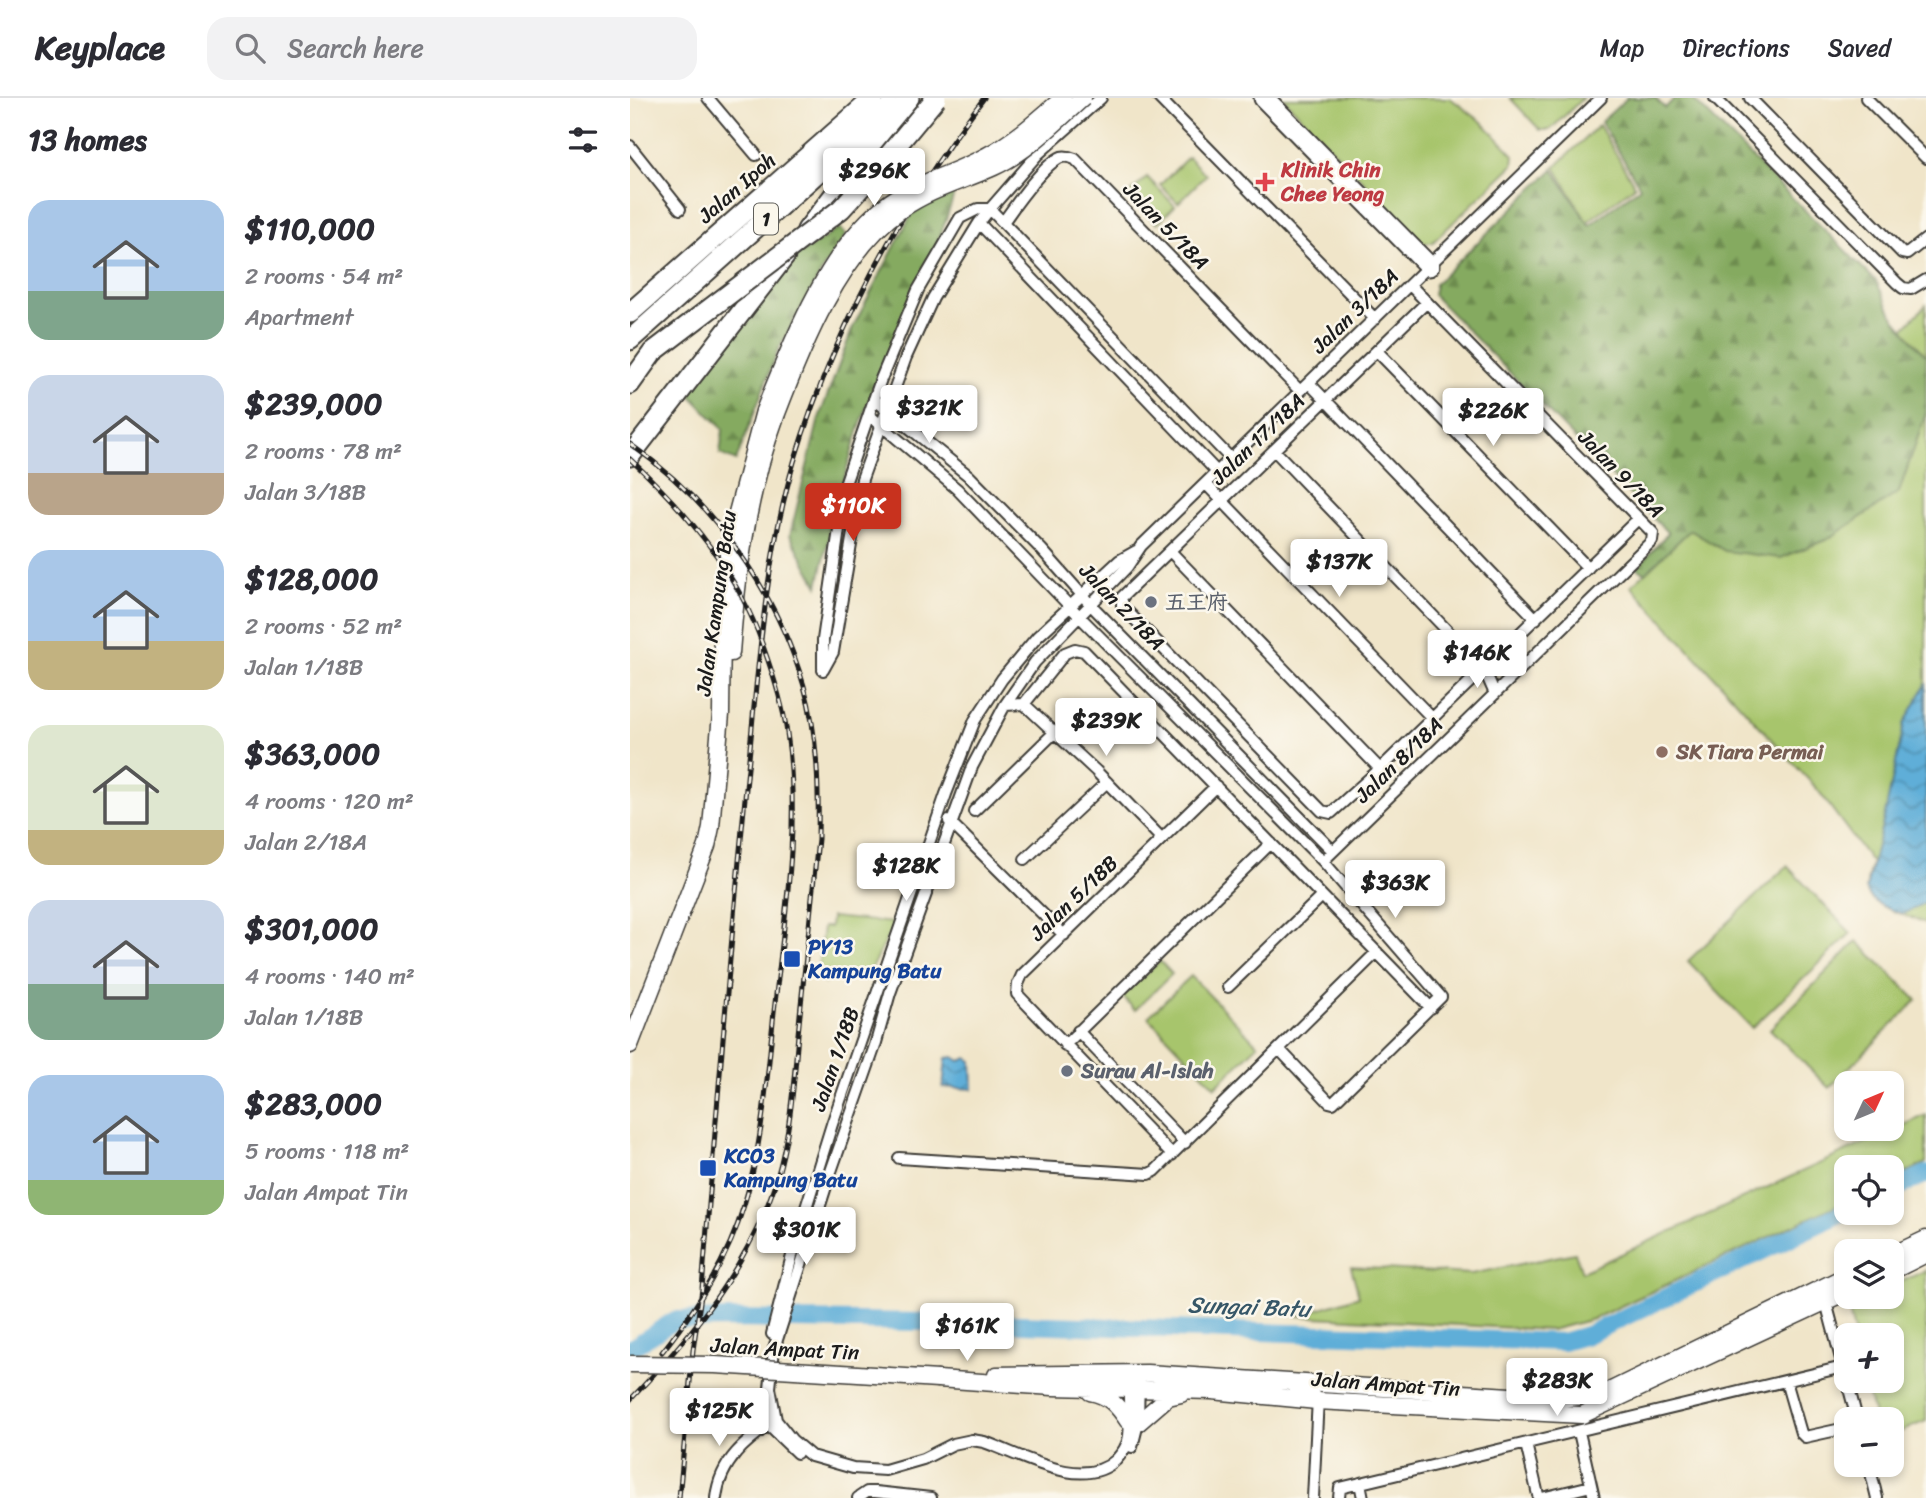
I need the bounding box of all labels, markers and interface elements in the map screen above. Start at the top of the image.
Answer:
search box [207,17,697,80]
text: Keyplace [35,19,165,77]
text: Search here [287,25,424,71]
text: Map [1600,27,1644,69]
text: Directions [1682,27,1790,69]
text: Saved [1828,27,1891,69]
icon: search [231,29,269,67]
text: 13 homes [28,113,147,167]
icon: filters [564,121,602,159]
street label: Jalan Ipoh [688,143,785,234]
pin: $296K [825,148,923,208]
text: $296K [839,150,909,191]
place label: Klinik Chin Chee Yeong [1280,151,1385,213]
street label: Jalan 5/18A [1113,172,1219,280]
marker: Klinik Chin Chee Yeong [1255,172,1275,192]
text: $110,000 [245,202,375,256]
road number: 1 [754,203,778,234]
icon: home [84,228,168,312]
text: 2 rooms · 54 m² [245,256,403,297]
street label: Jalan 3/18A [1301,259,1408,364]
text: Apartment [245,297,354,338]
text: $239,000 [245,377,382,431]
street label: Jalan 17/18A [1201,383,1315,495]
pin: $321K [880,386,978,445]
text: $321K [896,387,962,428]
pin: $226K [1444,388,1542,448]
text: $226K [1458,390,1528,431]
icon: home [84,403,168,487]
street label: Jalan 9/18A [1568,420,1674,528]
text: 2 rooms · 78 m² [245,431,402,472]
text: Jalan 3/18B [245,472,366,513]
pin: $110K [804,484,902,543]
text: $110K [821,485,885,526]
street label: Jalan Kampung Batu [684,508,748,699]
pin: $137K [1290,540,1388,599]
text: $137K [1306,541,1372,582]
text: $128,000 [245,552,378,606]
street label: Jalan 2/18A [1069,553,1174,660]
icon: home [84,578,168,662]
place label: 五王府 [1165,583,1228,621]
marker: 五王府 [1143,594,1159,610]
text: 2 rooms · 52 m² [245,606,402,647]
pin: $146K [1428,630,1526,690]
text: $146K [1444,632,1510,673]
text: Jalan 1/18B [245,647,363,688]
pin: $239K [1057,698,1155,758]
text: $239K [1071,700,1141,741]
street label: Jalan 8/18A [1345,707,1453,813]
text: $363,000 [245,727,380,781]
place label: SK Tiara Permai [1675,733,1825,771]
marker: SK Tiara Permai [1654,744,1670,760]
icon: home [84,753,168,837]
text: 4 rooms · 120 m² [245,781,414,822]
text: Jalan 2/18A [245,822,367,863]
pin: $128K [857,844,955,903]
text: $128K [873,845,939,886]
street label: Jalan 5/18B [1020,845,1127,951]
pin: $363K [1346,860,1444,920]
text: $363K [1361,862,1429,903]
text: $301,000 [245,902,378,956]
icon: home [84,928,168,1012]
place label: PY13 Kampung Batu [807,928,942,990]
marker: PY13 Kampung Batu [782,949,802,969]
text: 4 rooms · 140 m² [245,956,415,997]
text: Jalan 1/18B [245,997,363,1038]
street label: Jalan 1/18B [799,1002,871,1117]
place label: Surau Al-Islah [1080,1052,1213,1090]
marker: Surau Al-Islah [1059,1063,1075,1079]
north arrow [1834,1071,1904,1141]
map controls [1834,1071,1904,1477]
text: $283,000 [245,1077,382,1131]
icon: home [84,1103,168,1187]
text: 5 rooms · 118 m² [245,1131,409,1172]
place label: KC03 Kampung Batu [723,1137,858,1199]
button: locate [1834,1155,1904,1225]
marker: KC03 Kampung Batu [698,1158,718,1178]
text: Jalan Ampat Tin [245,1172,408,1213]
pin: $301K [757,1208,855,1267]
text: $301K [773,1209,839,1250]
button: layers [1834,1239,1904,1309]
water label: Sungai Batu [1187,1284,1313,1330]
pin: $161K [918,1304,1016,1363]
text: $161K [936,1305,998,1346]
button: + [1834,1323,1904,1393]
street label: Jalan Ampat Tin [709,1326,860,1372]
pin: $283K [1508,1358,1606,1418]
street label: Jalan Ampat Tin [1309,1360,1462,1408]
text: $283K [1522,1360,1592,1401]
pin: $125K [670,1388,768,1448]
text: $125K [686,1390,752,1431]
button: − [1834,1407,1904,1477]

